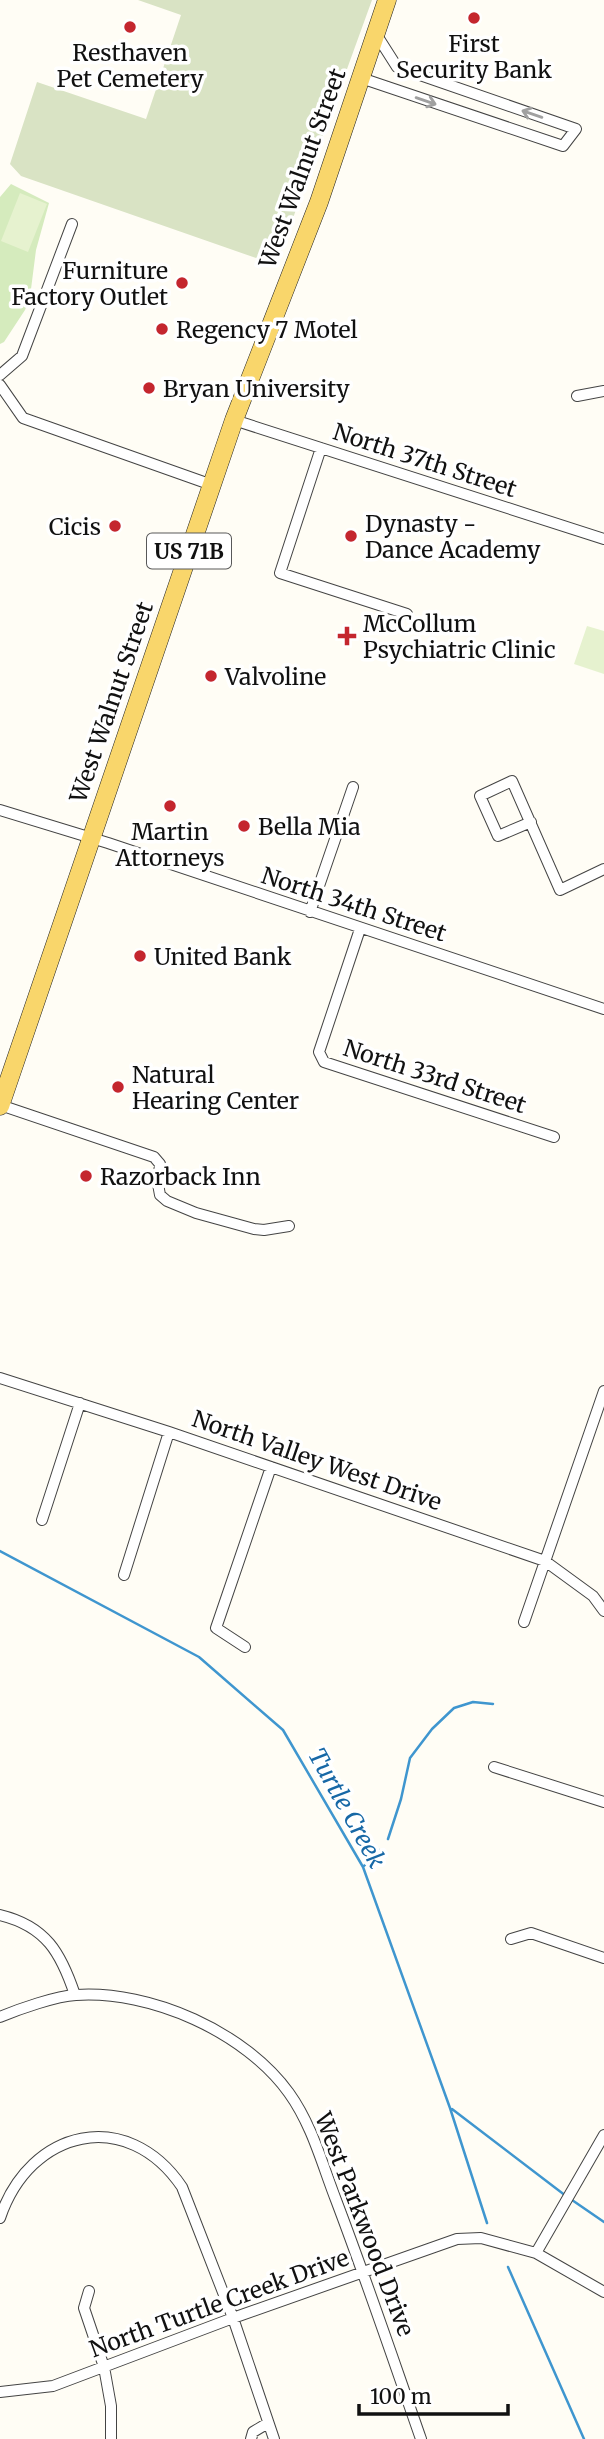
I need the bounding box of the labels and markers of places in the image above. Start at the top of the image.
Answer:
marker: First Security Bank [466,10,482,26]
marker: Resthaven Pet Cemetery [122,19,138,35]
place label: First Security Bank [396,29,552,84]
place label: Resthaven Pet Cemetery [56,38,204,93]
place label: Furniture Factory Outlet [11,256,168,311]
marker: Furniture Factory Outlet [174,275,190,291]
place label: Regency 7 Motel [176,315,358,344]
marker: Regency 7 Motel [154,321,170,337]
place label: Bryan University [163,374,350,403]
marker: Bryan University [141,380,157,396]
place label: Dynasty - Dance Academy [365,509,541,564]
place label: Cicis [49,512,101,541]
marker: Cicis [107,518,123,534]
marker: Dynasty - Dance Academy [343,528,359,544]
place label: McCollum Psychiatric Clinic [363,609,556,664]
marker: McCollum Psychiatric Clinic [337,626,357,646]
place label: Valvoline [224,662,326,691]
marker: Valvoline [203,668,219,684]
marker: Martin Attorneys [162,798,178,814]
place label: Bella Mia [258,812,361,841]
place label: Martin Attorneys [115,817,224,872]
marker: Bella Mia [236,818,252,834]
place label: United Bank [154,942,292,971]
marker: United Bank [132,948,148,964]
place label: Natural Hearing Center [132,1060,299,1115]
marker: Natural Hearing Center [110,1079,126,1095]
place label: Razorback Inn [100,1162,261,1191]
marker: Razorback Inn [78,1168,94,1184]

